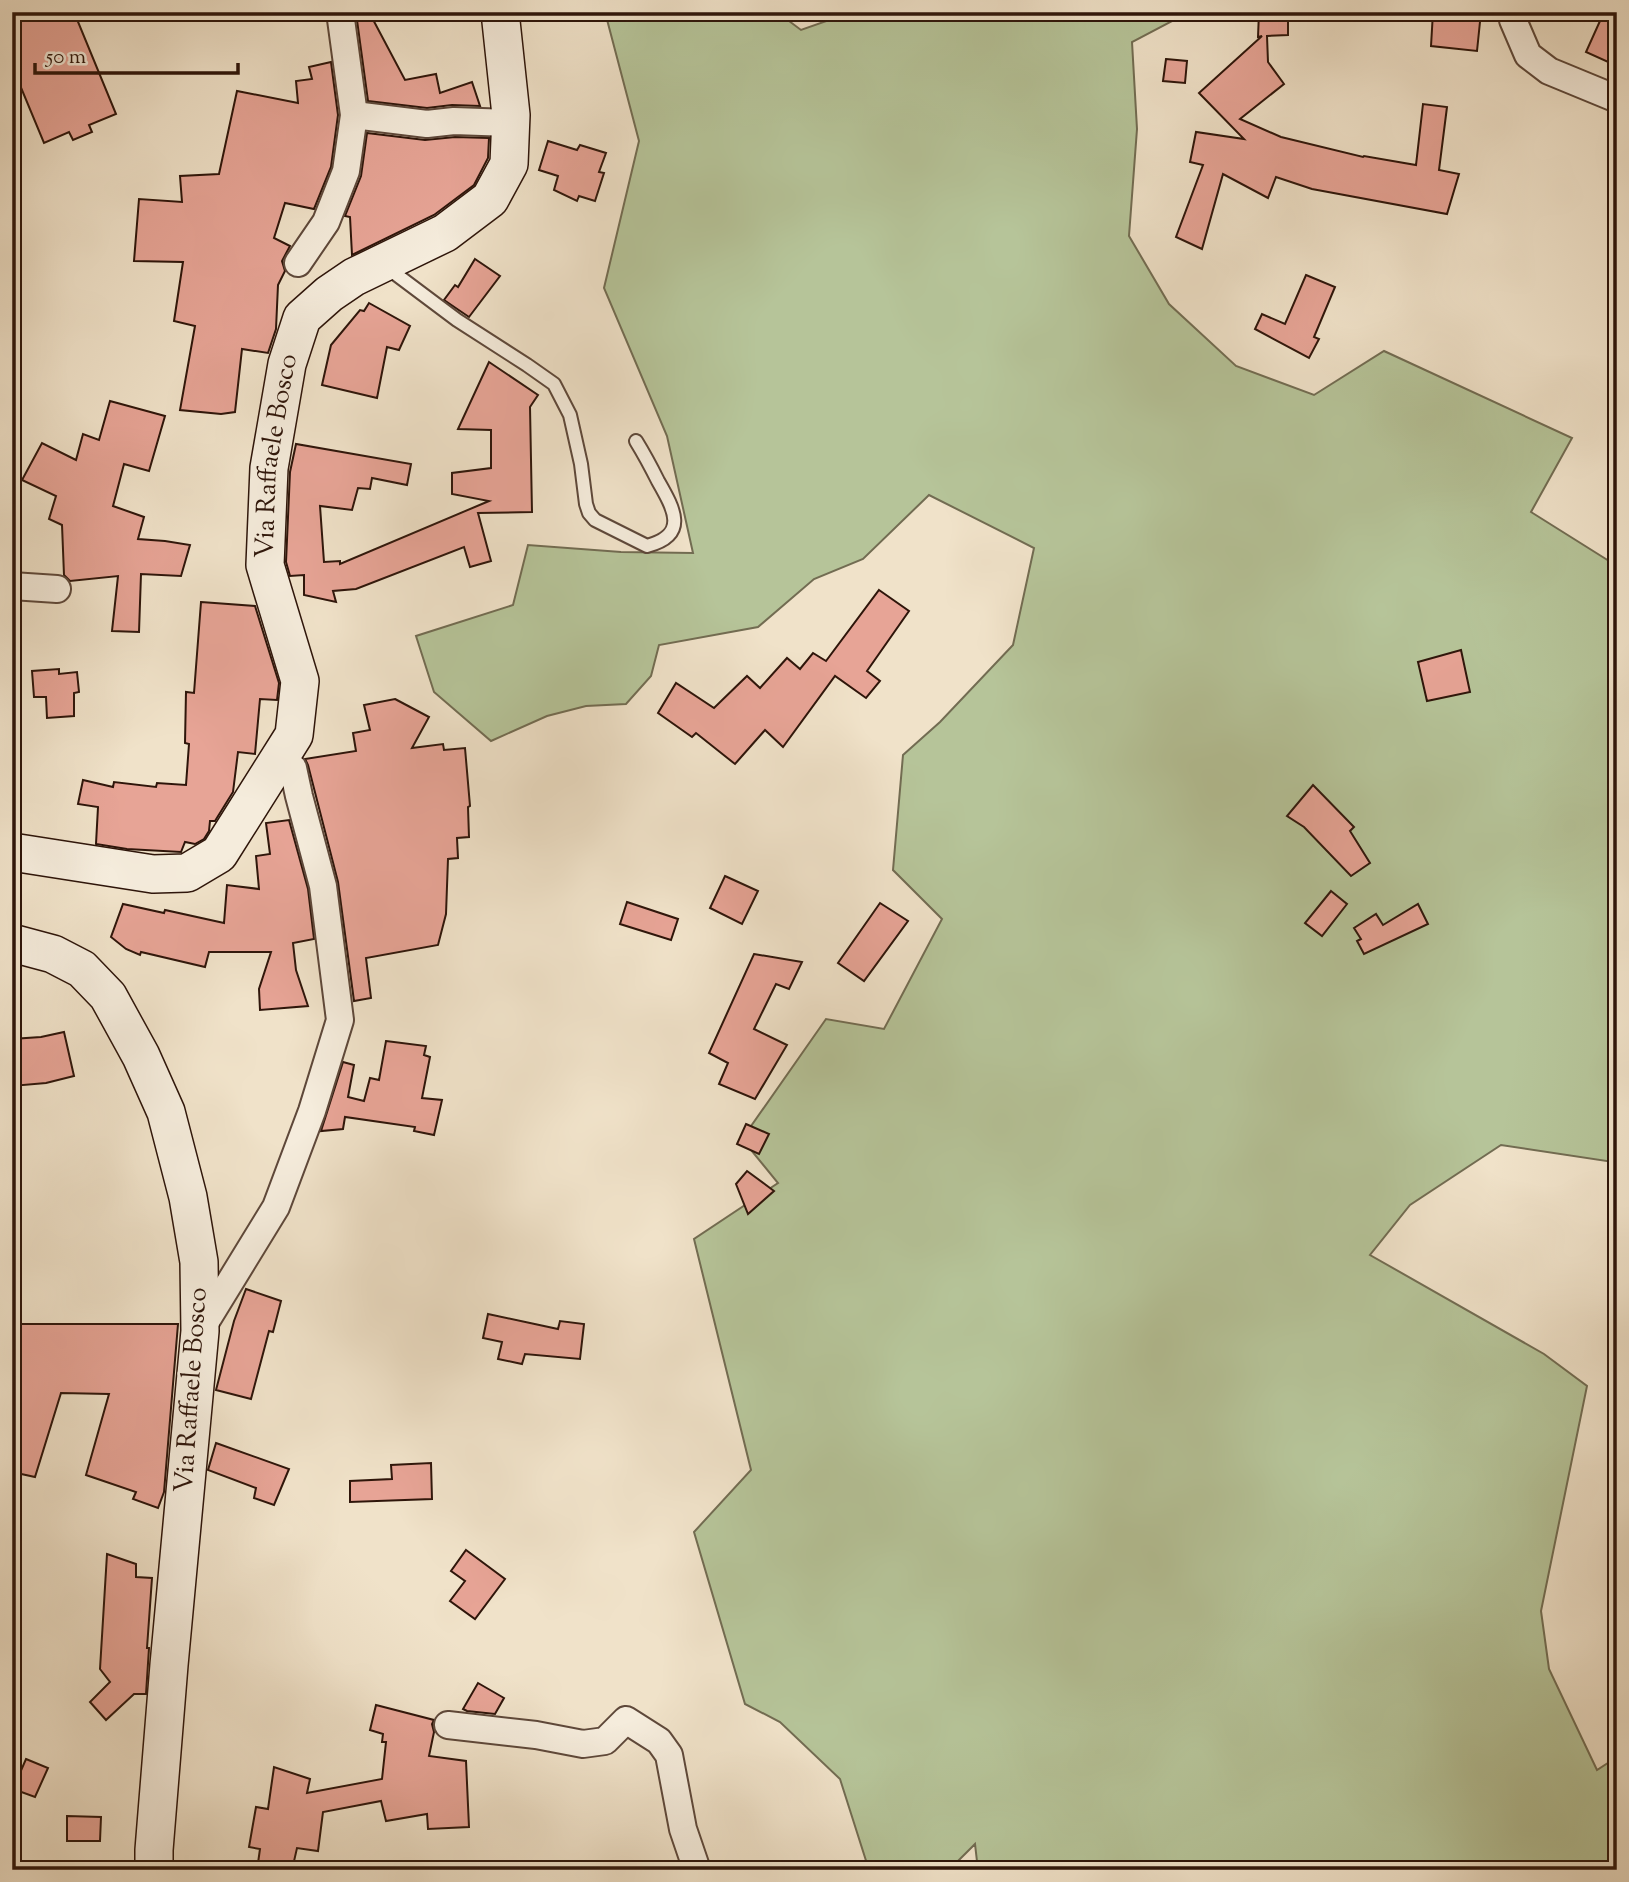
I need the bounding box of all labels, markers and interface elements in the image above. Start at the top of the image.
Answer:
scale bar [35,32,238,76]
text: 50 m [45,43,86,73]
street label: Via Raffaele Bosco [247,348,308,559]
street label: Via Raffaele Bosco [166,1286,218,1494]

